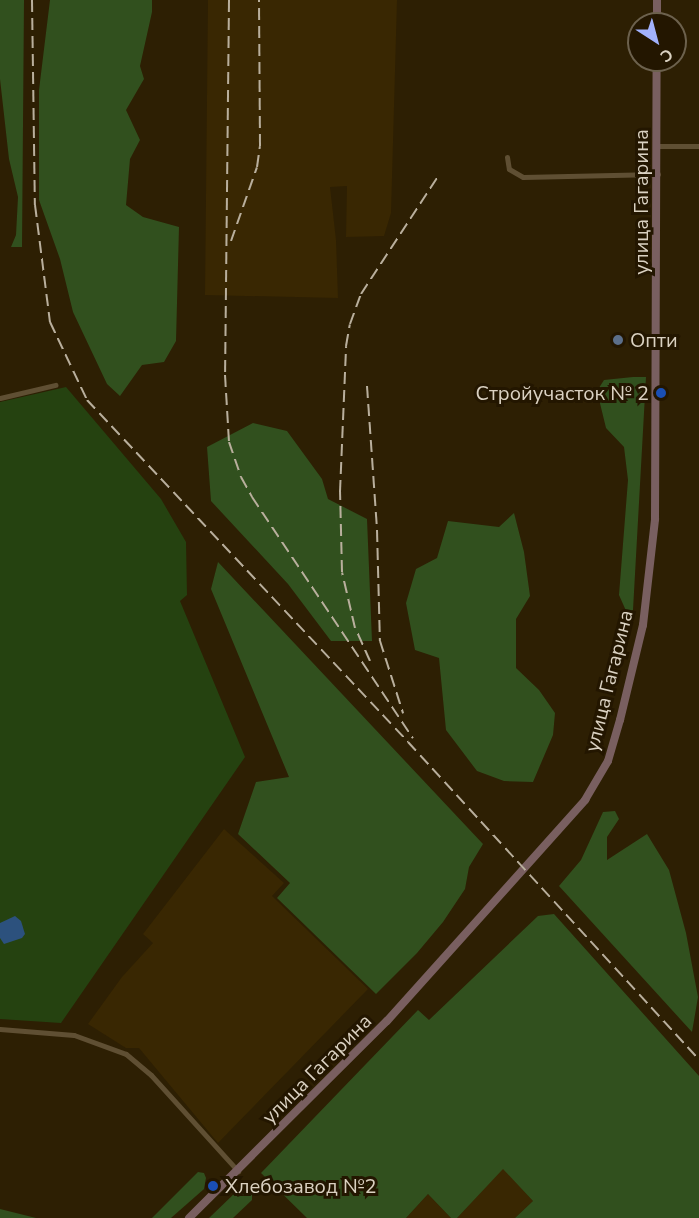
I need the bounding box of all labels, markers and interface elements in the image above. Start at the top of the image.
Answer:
north arrow [627,12,687,72]
text: С [656,43,677,67]
street label: улица Гагарина [629,129,653,275]
place label: Опти [630,328,678,352]
marker: Опти [611,333,625,347]
place label: Стройучасток № 2 [475,381,649,405]
marker: Стройучасток № 2 [654,386,668,400]
street label: улица Гагарина [580,608,638,754]
street label: улица Гагарина [257,1009,377,1129]
place label: Хлебозавод №2 [225,1174,376,1198]
marker: Хлебозавод №2 [206,1179,220,1193]

